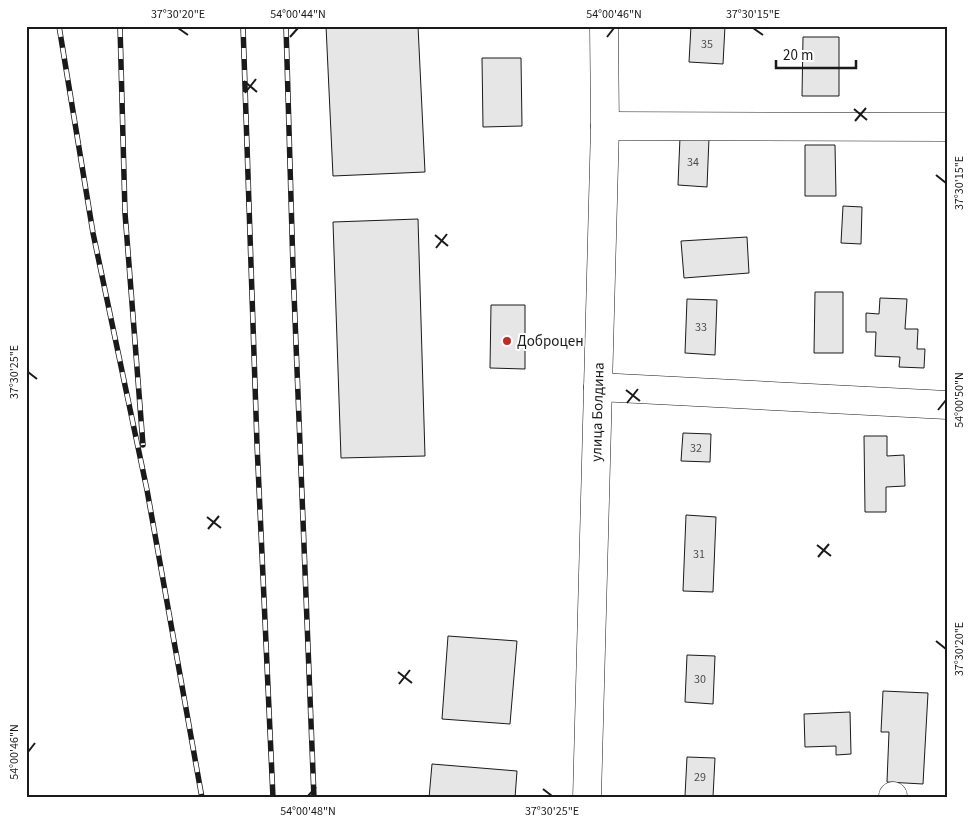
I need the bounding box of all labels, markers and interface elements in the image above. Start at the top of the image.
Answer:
text: 37°30'20"E [151,6,205,23]
text: 54°00'44"N [270,6,326,23]
text: 54°00'46"N [586,6,642,23]
text: 37°30'15"E [726,6,780,23]
house number: 35 [701,36,713,53]
scale bar [776,38,856,70]
text: 20 m [783,45,813,66]
house number: 34 [687,154,699,171]
text: 37°30'15"E [951,156,968,210]
house number: 33 [695,319,707,336]
place label: Доброцен [517,331,584,352]
marker: Доброцен [501,335,513,347]
text: 37°30'25"E [6,345,23,399]
street label: улица Болдина [586,362,610,462]
text: 54°00'50"N [951,372,968,428]
house number: 32 [690,440,702,457]
house number: 31 [693,546,705,563]
text: 37°30'20"E [951,622,968,676]
house number: 30 [694,671,706,688]
text: 54°00'46"N [6,724,23,780]
house number: 29 [694,769,706,786]
text: 54°00'48"N [280,803,336,820]
text: 37°30'25"E [525,803,579,820]

